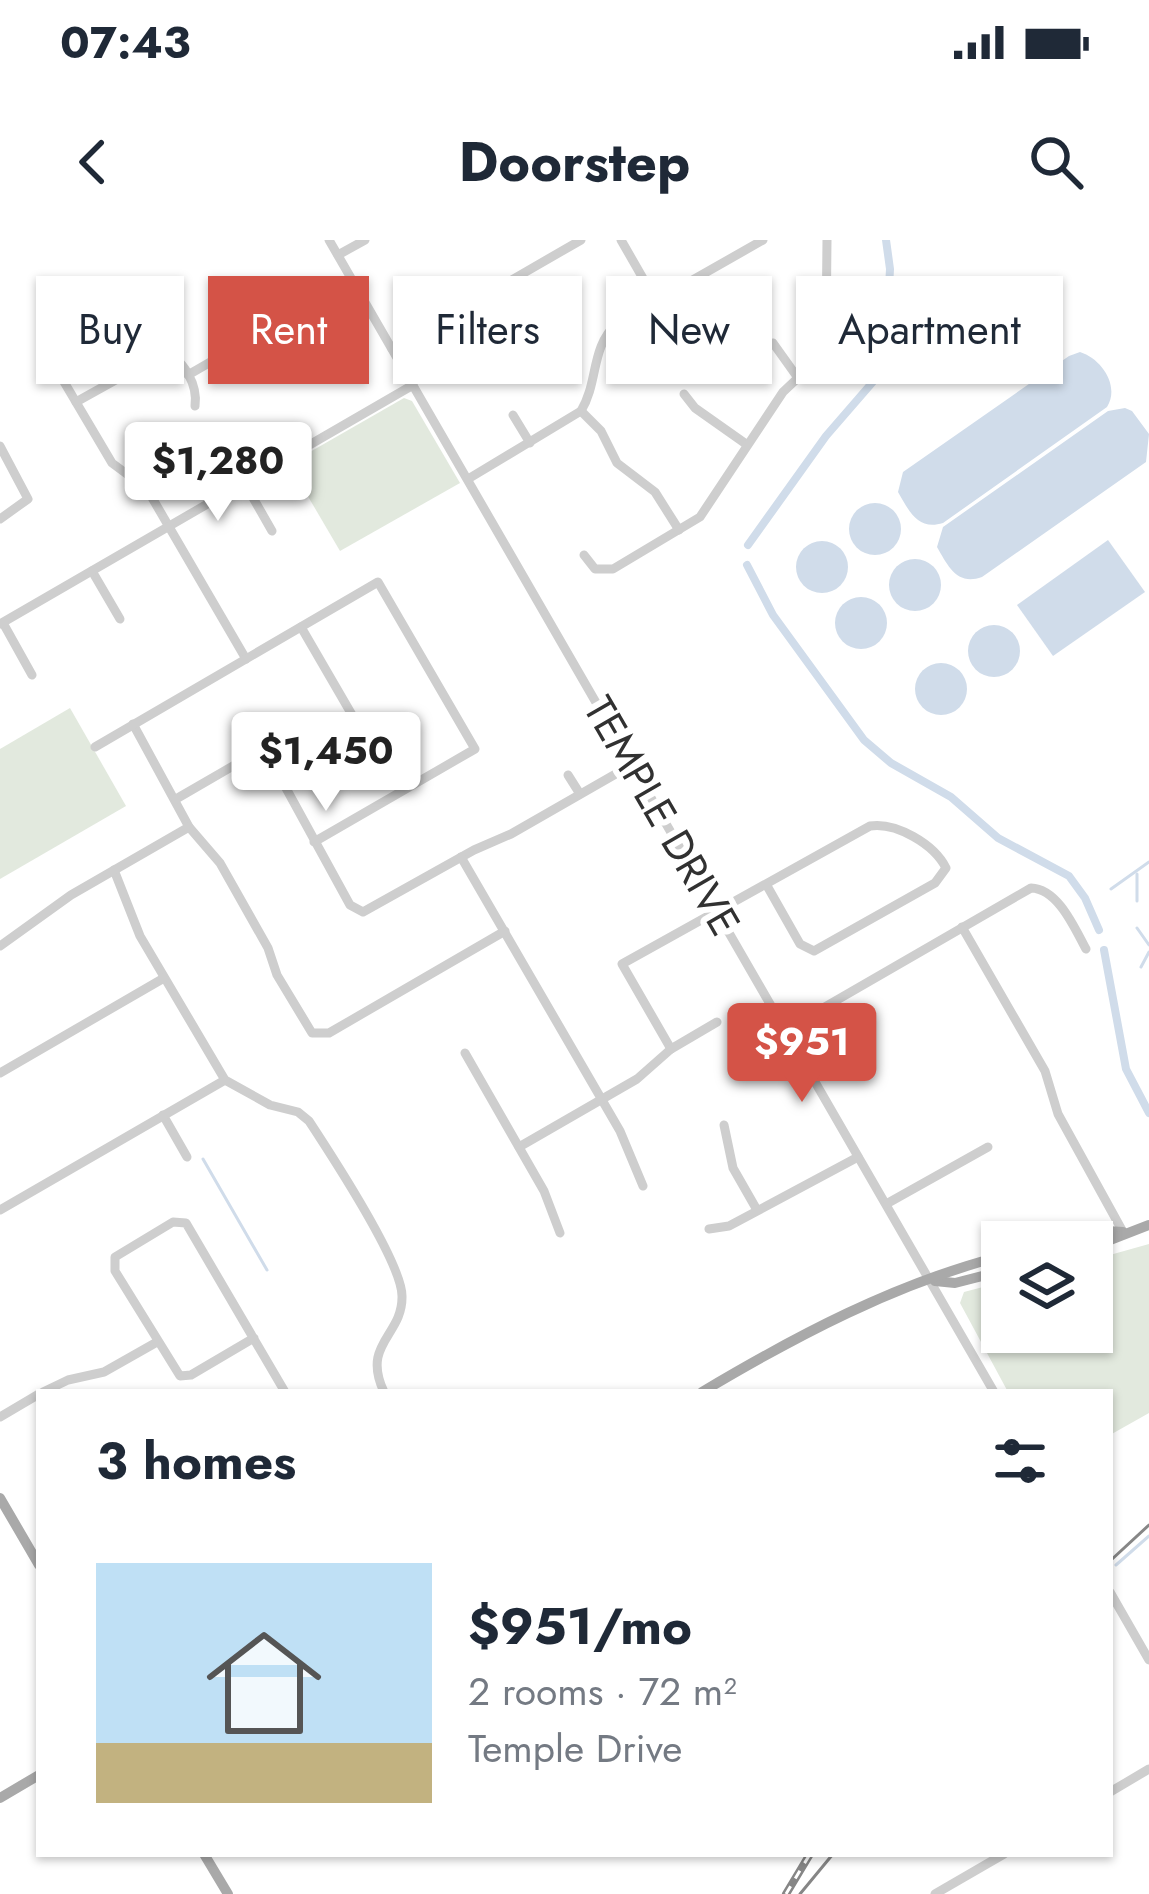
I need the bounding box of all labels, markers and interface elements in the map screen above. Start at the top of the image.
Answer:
text: 07:43 [60,10,191,75]
text: Doorstep [459,123,690,201]
icon: back [60,129,126,195]
icon: search [1023,129,1089,195]
chip: Buy [36,276,184,384]
chip: Rent [208,276,369,384]
chip: Filters [393,276,582,384]
chip: New [606,276,772,384]
chip: Apartment [796,276,1063,384]
pin: $1,280 [120,422,316,524]
text: $1,280 [152,432,284,489]
street label: TEMPLE DRIVE [569,685,755,947]
pin: $1,450 [228,712,424,814]
text: $1,450 [259,722,393,779]
pin: $951 [731,1003,873,1105]
text: $951 [754,1013,850,1070]
map controls [981,1221,1113,1353]
button: layers [981,1221,1113,1353]
text: 3 homes [96,1424,296,1498]
icon: filters [987,1428,1053,1494]
text: $951/mo [468,1589,692,1663]
icon: home [192,1611,336,1755]
text: 2 rooms · 72 m² [468,1663,737,1720]
text: Temple Drive [468,1720,682,1777]

